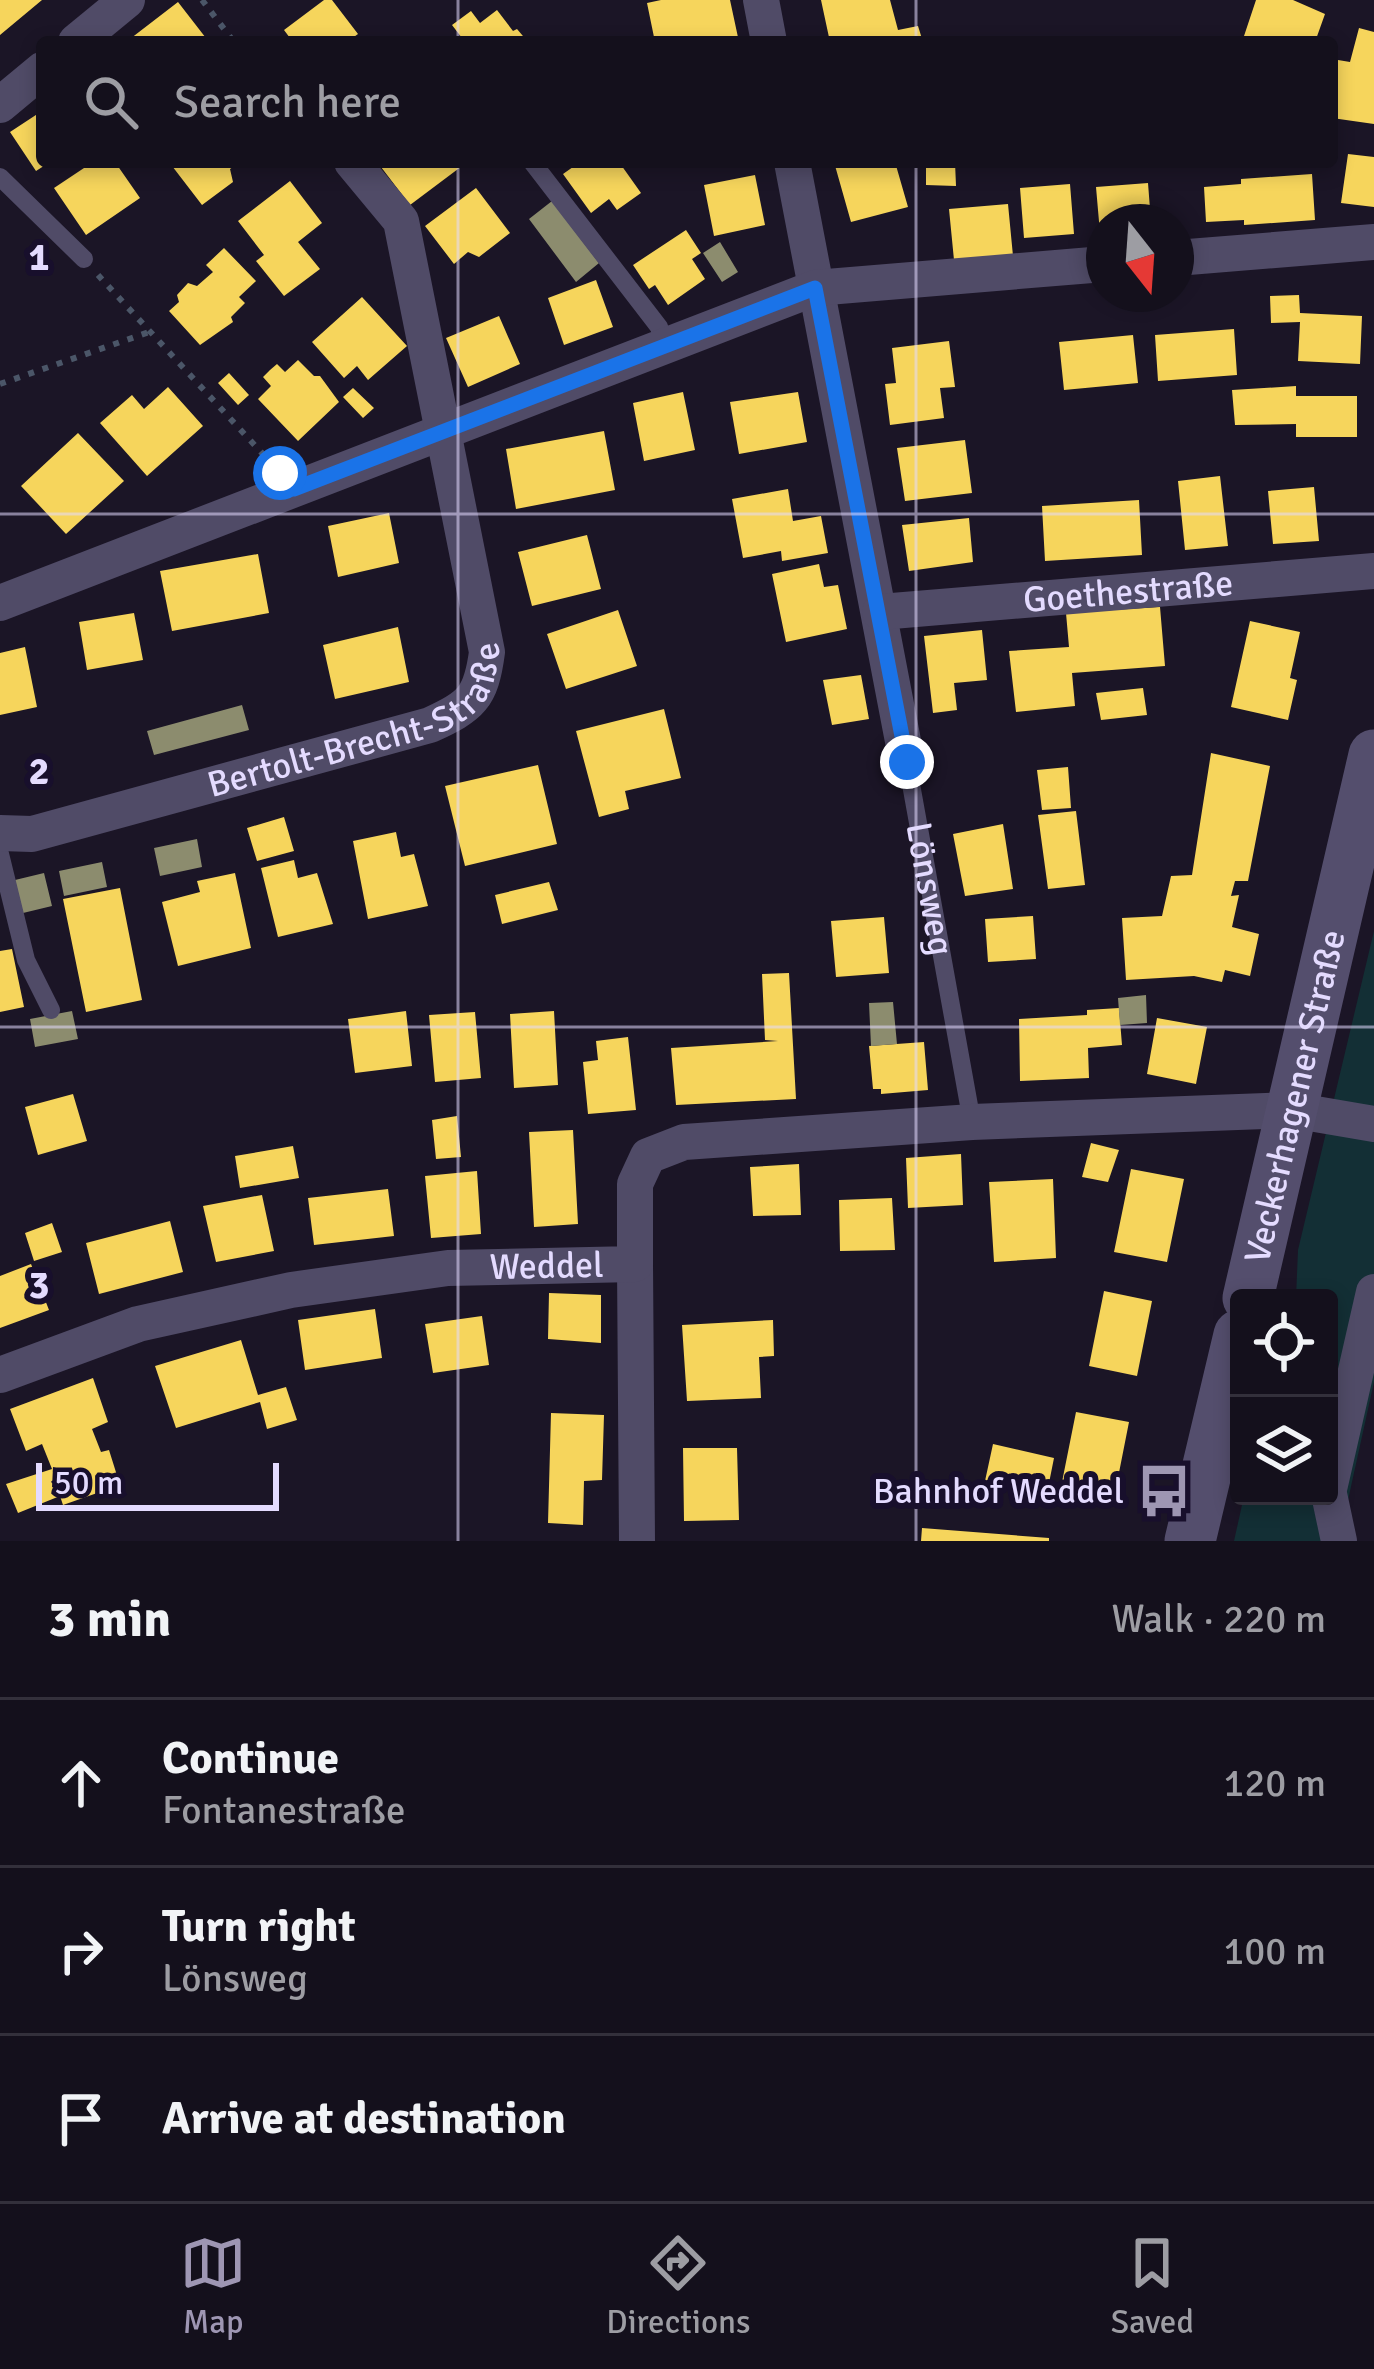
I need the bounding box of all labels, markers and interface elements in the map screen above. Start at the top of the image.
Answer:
search box [36,36,1338,168]
icon: search [78,69,144,135]
text: Search here [174,75,401,130]
north arrow [1086,204,1194,312]
text: 1 [28,233,50,281]
route start [253,446,307,500]
street label: Goethestraße [1021,560,1235,623]
street label: Bertolt-Brecht-Straße [202,639,511,807]
route end [880,735,934,789]
text: 2 [28,747,50,795]
street label: Lönsweg [896,819,964,959]
street label: Veckerhagener Straße [1234,925,1355,1267]
street label: Weddel [489,1242,604,1290]
text: 3 [28,1261,50,1309]
map controls [1230,1289,1338,1505]
button: locate [1230,1289,1338,1397]
button: layers [1230,1397,1338,1505]
scale bar [36,1457,279,1510]
bus stop icon: Bahnhof Weddel [1135,1462,1193,1520]
text: 50 m [54,1463,123,1504]
place label: Bahnhof Weddel [873,1469,1124,1514]
text: 3 min [48,1588,171,1651]
text: Walk · 220 m [1112,1595,1326,1643]
text: Continue [162,1731,339,1786]
icon: ahead [48,1750,114,1816]
text: 120 m [1223,1759,1326,1807]
text: Fontanestraße [162,1786,406,1834]
text: Turn right [162,1899,356,1954]
icon: right [48,1918,114,1984]
text: 100 m [1223,1927,1326,1975]
text: Lönsweg [162,1954,308,2002]
icon: arrive [48,2086,114,2152]
text: Arrive at destination [162,2091,566,2146]
tab: Map [180,2230,246,2343]
tab: Directions [606,2230,751,2343]
tab: Saved [1111,2230,1194,2343]

